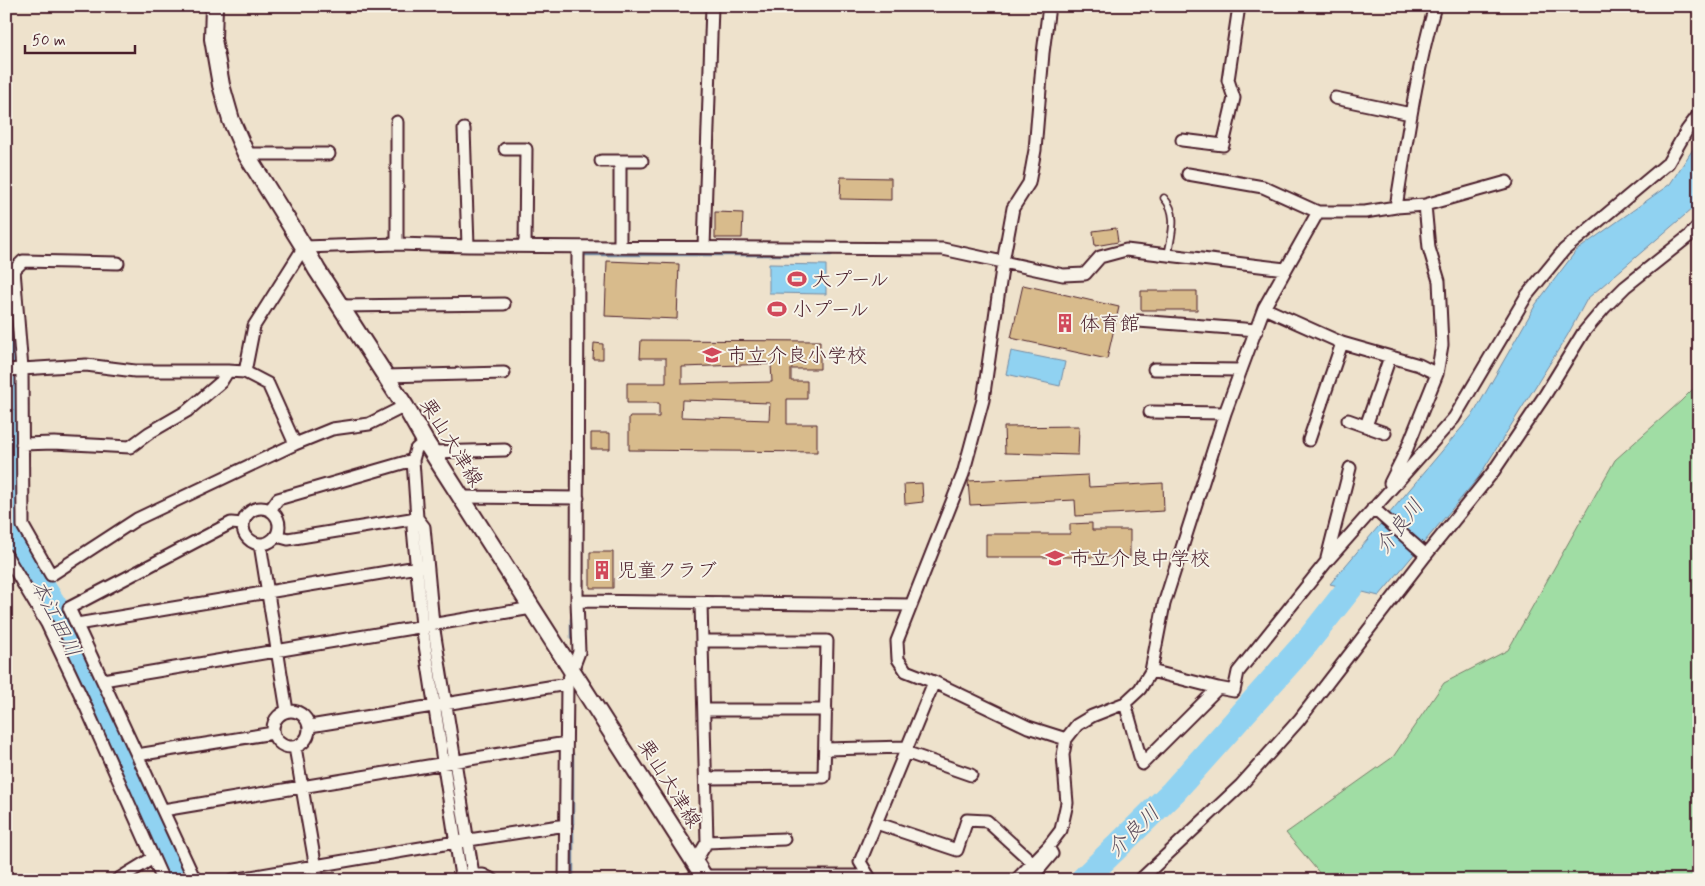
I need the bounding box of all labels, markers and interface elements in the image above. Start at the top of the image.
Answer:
scale bar [25,22,135,54]
text: 50 m [32,31,66,51]
place label: 大プール [812,267,890,294]
sports icon: 大プール [786,268,808,290]
place label: 小プール [792,297,870,324]
sports icon: 小プール [766,298,788,320]
place label: 体育館 [1080,311,1140,338]
building icon: 体育館 [1054,312,1076,334]
place label: 市立介良小学校 [727,343,867,370]
school or university icon: 市立介良小学校 [701,344,723,366]
street label: 栗山大津線 [413,393,489,492]
water label: 介良川 [1369,493,1430,560]
place label: 市立介良中学校 [1070,546,1210,573]
school or university icon: 市立介良中学校 [1044,547,1066,569]
place label: 児童クラブ [617,558,717,585]
building icon: 児童クラブ [591,559,613,581]
water label: 本江田川 [24,575,87,662]
street label: 栗山大津線 [631,734,707,833]
water label: 介良川 [1101,800,1166,864]

